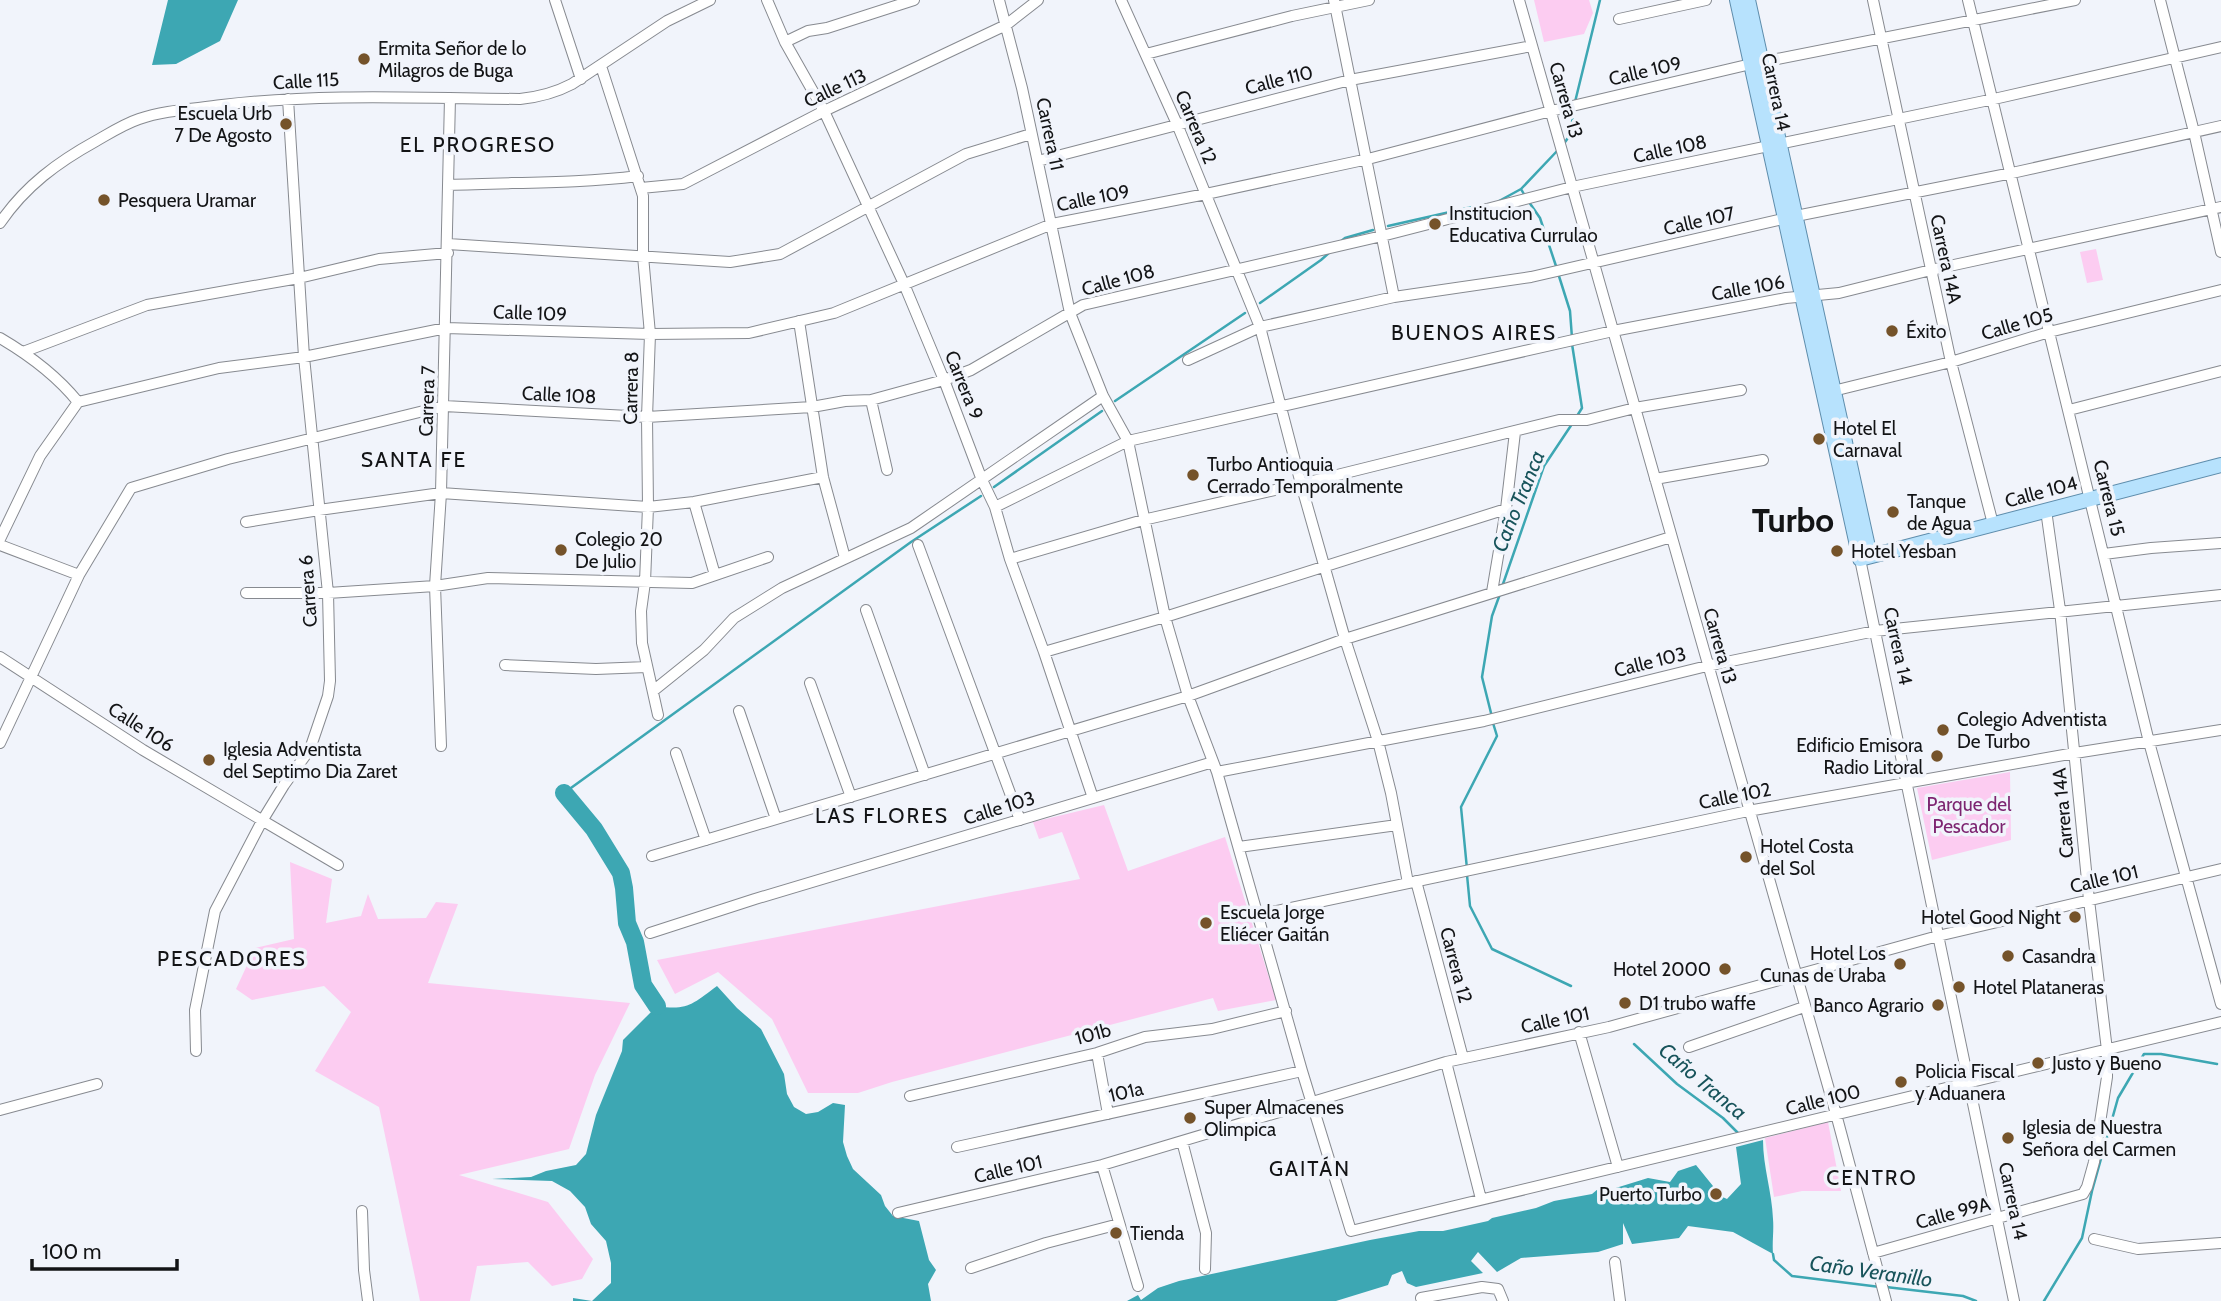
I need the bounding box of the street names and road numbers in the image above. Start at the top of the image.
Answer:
street label: Calle 109 [1606,51,1684,91]
street label: Carrera 14 [1757,51,1795,133]
street label: Carrera 13 [1544,59,1588,141]
street label: Calle 110 [1243,60,1315,100]
street label: Calle 113 [800,64,870,112]
street label: Calle 115 [272,68,340,94]
street label: Carrera 12 [1170,87,1222,167]
street label: Carrera 11 [1031,95,1069,173]
street label: Calle 108 [1631,130,1709,168]
street label: Calle 109 [1055,180,1131,216]
street label: Calle 107 [1661,202,1737,240]
street label: Carrera 14A [1925,212,1967,306]
street label: Calle 108 [1079,259,1157,301]
street label: Calle 106 [1710,270,1786,306]
street label: Calle 109 [493,300,567,326]
street label: Calle 105 [1979,303,2055,345]
street label: Carrera 9 [940,347,988,423]
street label: Carrera 8 [619,351,643,425]
street label: Carrera 7 [414,365,440,437]
street label: Calle 108 [521,382,597,408]
street label: Carrera 15 [2088,457,2130,539]
street label: Calle 104 [2002,471,2080,513]
street label: Carrera 6 [294,554,322,628]
street label: Carrera 13 [1698,605,1742,687]
street label: Carrera 14 [1879,605,1917,687]
street label: Calle 103 [1612,642,1688,682]
street label: Calle 106 [104,697,178,757]
street label: Carrera 14A [2048,767,2078,859]
street label: Calle 102 [1697,778,1773,814]
street label: Calle 103 [961,786,1037,830]
street label: Calle 101 [2068,860,2140,898]
street label: Carrera 12 [1435,924,1477,1006]
street label: Calle 101 [1519,1002,1591,1038]
street label: 101b [1073,1018,1113,1050]
street label: 101a [1106,1077,1146,1107]
street label: Calle 100 [1783,1080,1863,1120]
street label: Calle 101 [972,1150,1044,1188]
street label: Carrera 14 [1994,1160,2032,1242]
street label: Calle 99A [1913,1192,1993,1234]

